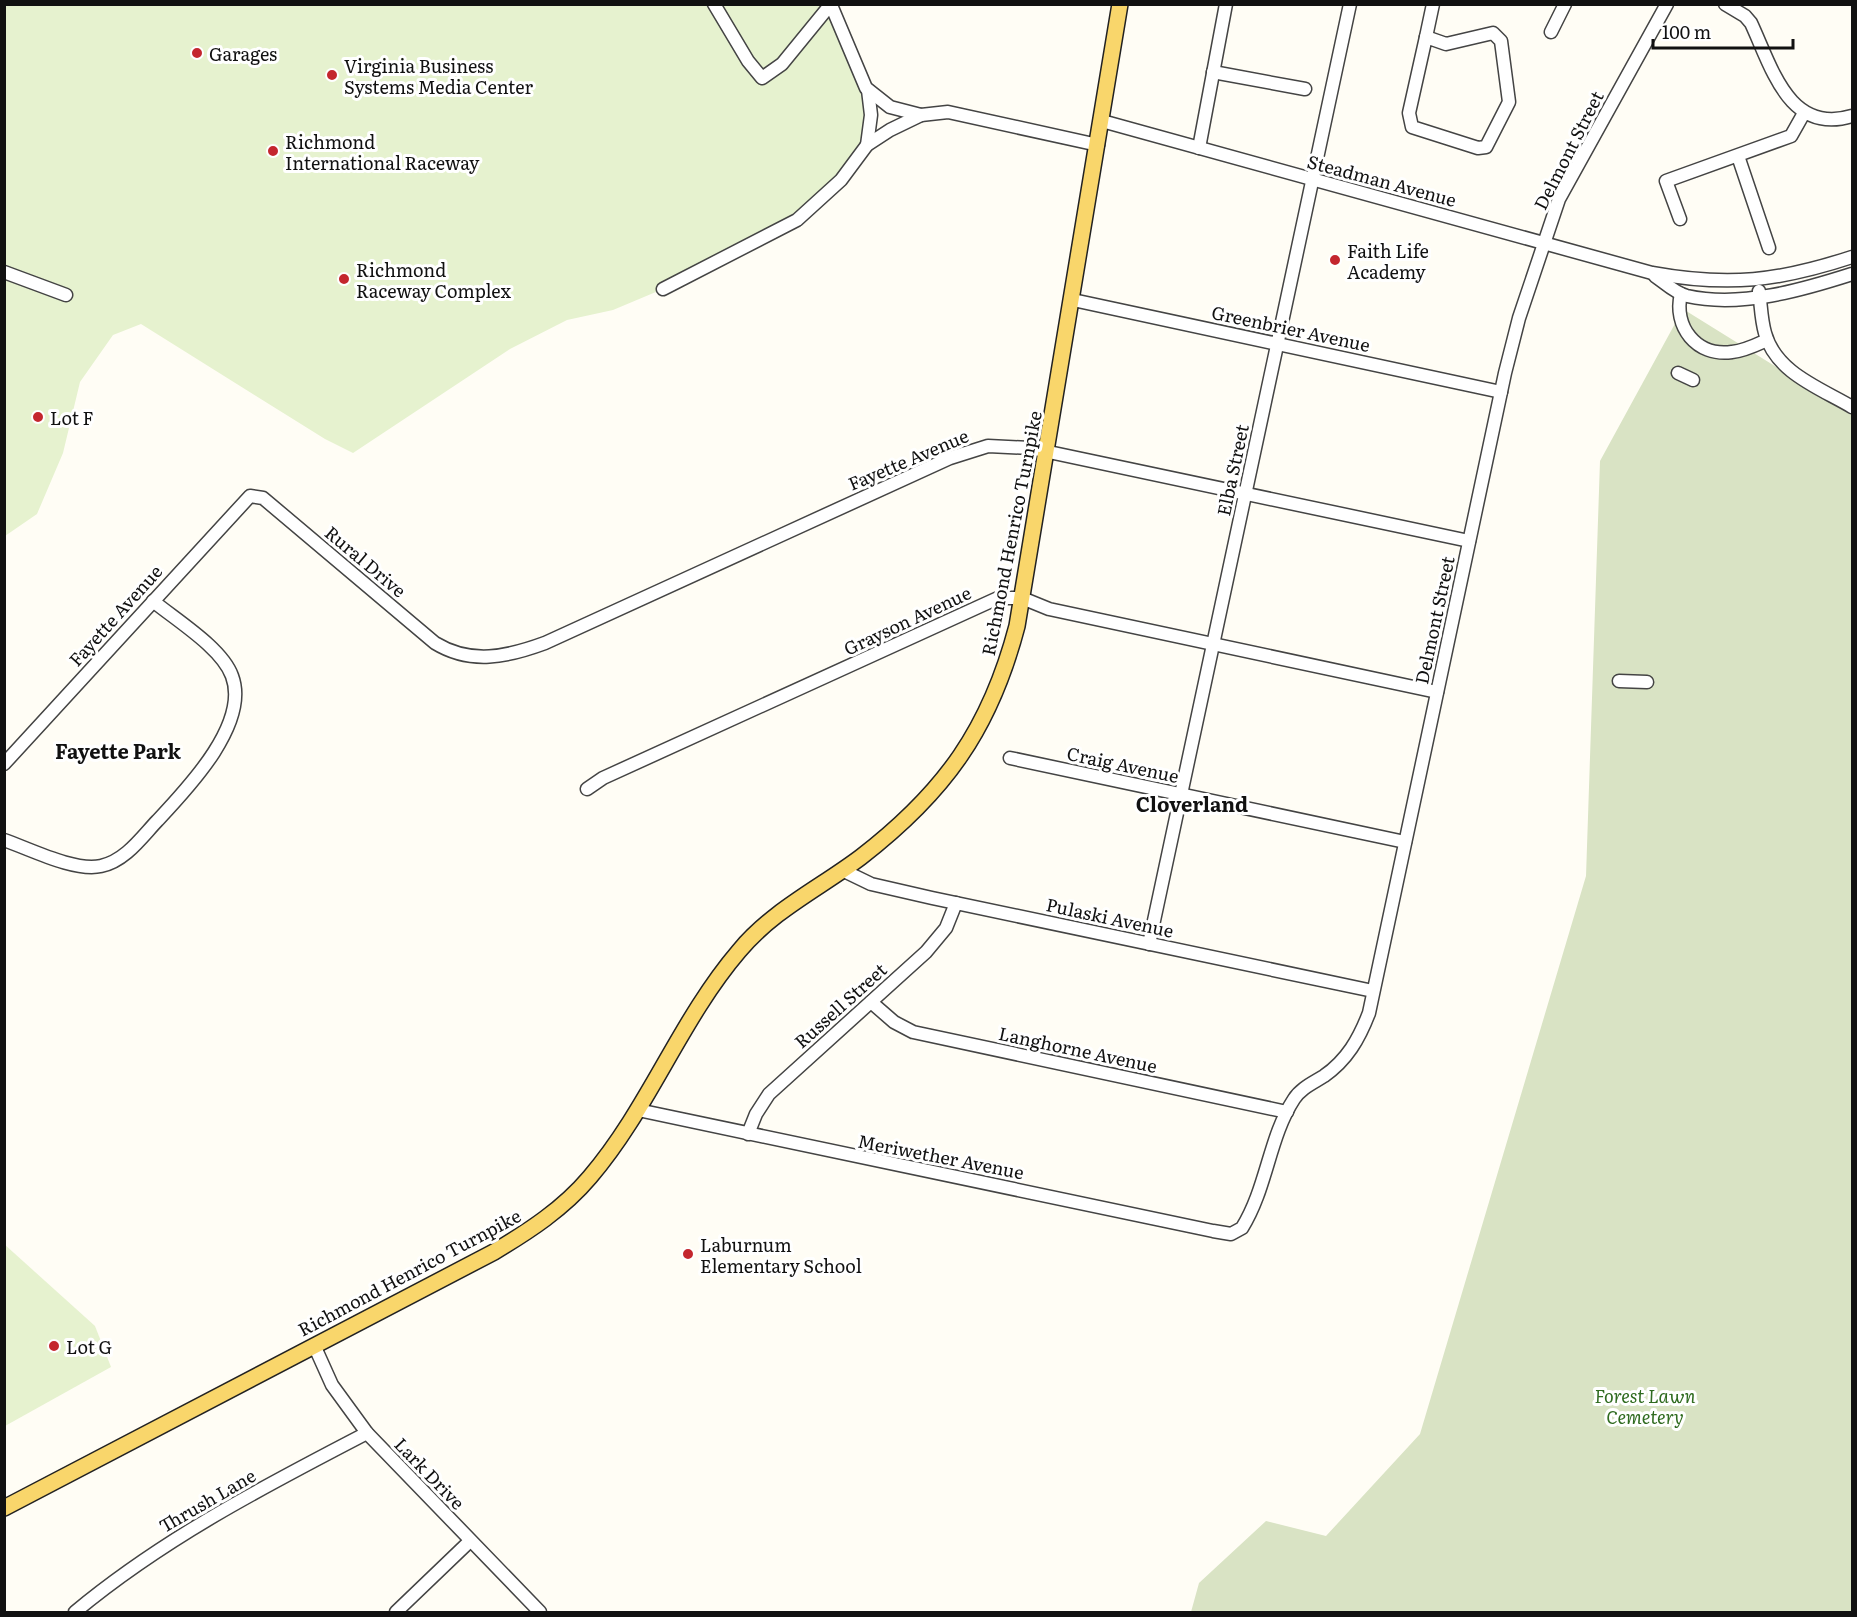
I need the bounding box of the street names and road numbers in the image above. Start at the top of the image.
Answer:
street label: Delmont Street [1526,85,1610,214]
street label: Steadman Avenue [1304,147,1460,213]
street label: Greenbrier Avenue [1209,298,1373,358]
street label: Richmond Henrico Turnpike [974,408,1048,658]
street label: Fayette Avenue [844,421,972,497]
street label: Elba Street [1209,421,1255,518]
street label: Rural Drive [319,519,413,603]
street label: Delmont Street [1407,553,1461,687]
street label: Fayette Avenue [62,558,168,672]
street label: Grayson Avenue [839,579,975,661]
street label: Craig Avenue [1065,739,1181,789]
street label: Pulaski Avenue [1044,890,1176,944]
street label: Russell Street [788,956,893,1054]
street label: Langhorne Avenue [996,1019,1160,1079]
street label: Meriwether Avenue [856,1127,1026,1185]
street label: Richmond Henrico Turnpike [293,1202,525,1342]
street label: Lark Drive [389,1431,471,1515]
street label: Thrush Lane [154,1461,260,1539]

